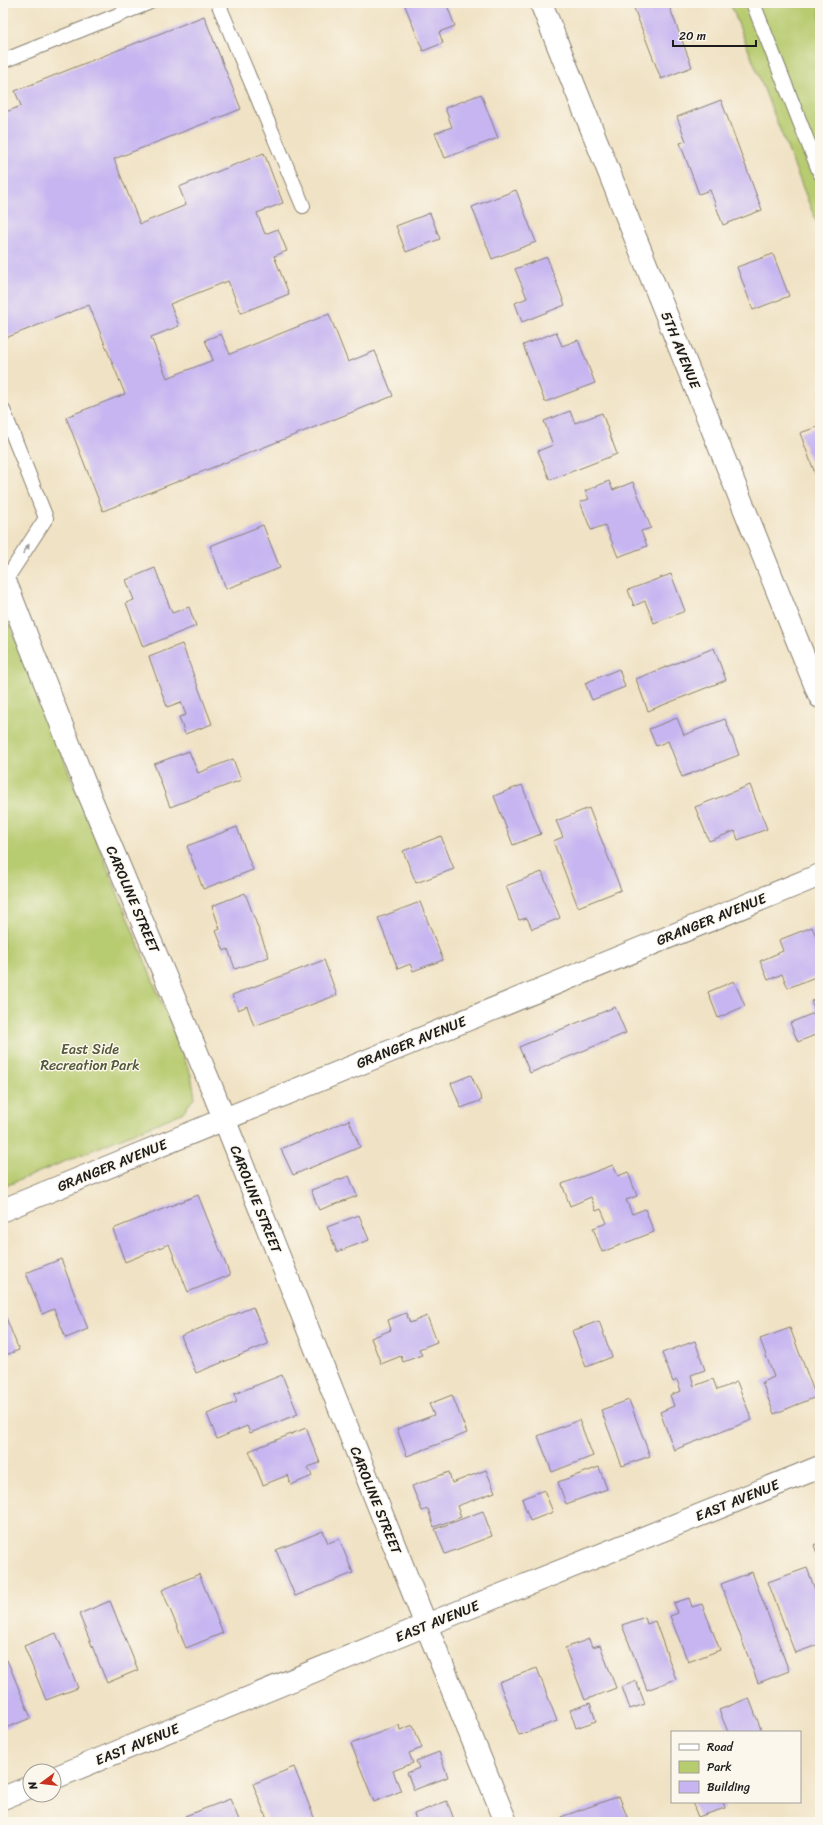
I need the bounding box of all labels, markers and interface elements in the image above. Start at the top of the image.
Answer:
scale bar [673,22,756,48]
text: 20 m [679,25,706,47]
street label: 5TH AVENUE [654,308,708,394]
one-way arrow [22,544,30,554]
street label: CAROLINE STREET [99,842,167,958]
street label: GRANGER AVENUE [652,886,771,953]
street label: GRANGER AVENUE [352,1009,471,1076]
park label: East Side Recreation Park [40,1037,140,1078]
street label: GRANGER AVENUE [53,1132,172,1199]
street label: CAROLINE STREET [222,1141,289,1258]
street label: CAROLINE STREET [342,1442,409,1559]
street label: EAST AVENUE [691,1472,784,1529]
street label: EAST AVENUE [391,1593,484,1650]
street label: EAST AVENUE [91,1716,184,1773]
legend [671,1731,801,1803]
text: Road [707,1736,734,1758]
text: Park [707,1756,732,1778]
north arrow [22,1763,62,1803]
text: Building [707,1776,750,1798]
text: N [23,1779,43,1793]

